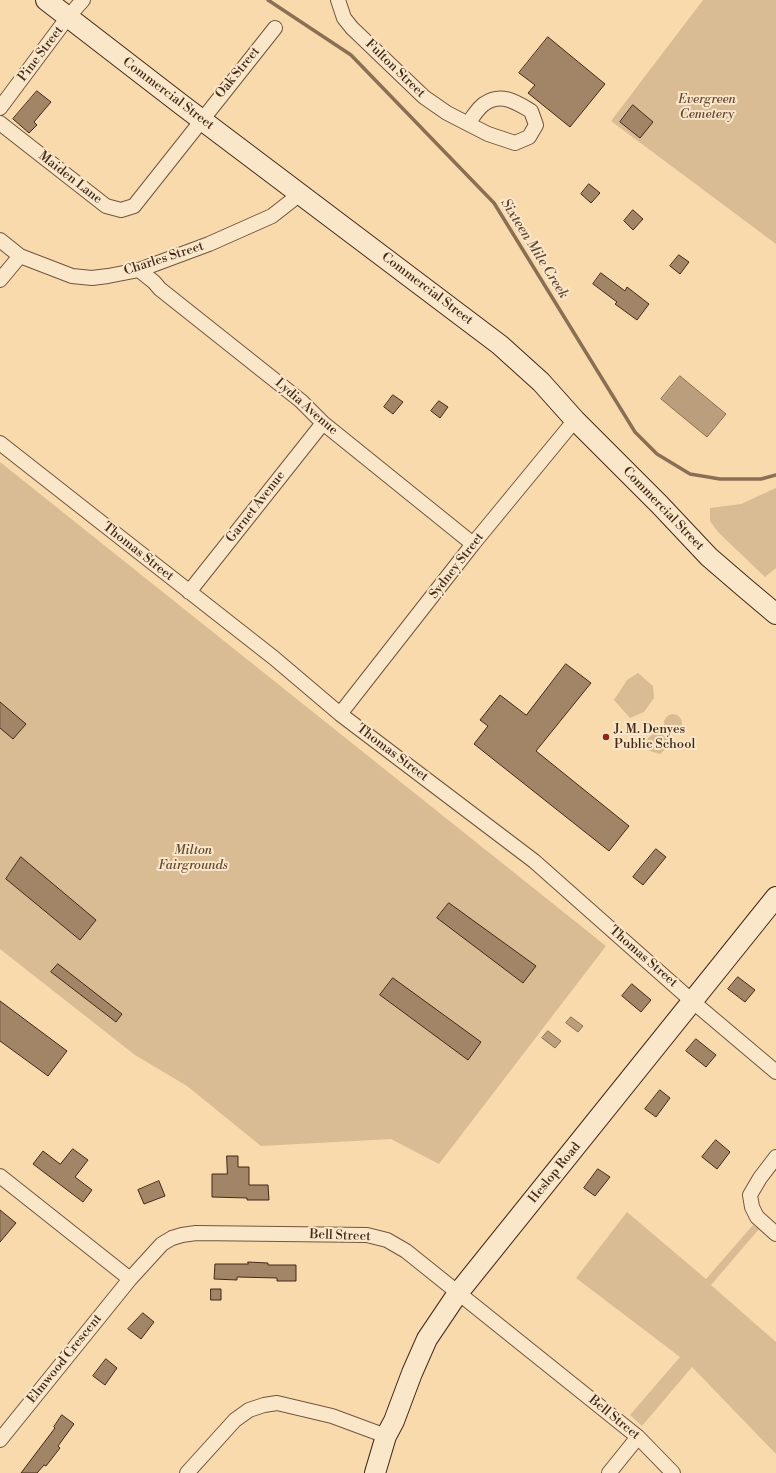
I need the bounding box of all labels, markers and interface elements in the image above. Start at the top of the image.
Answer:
street label: Pine Street [15,23,67,85]
street label: Fulton Street [362,37,428,101]
street label: Oak Street [213,44,263,102]
street label: Commercial Street [119,55,217,133]
park label: Evergreen Cemetery [678,92,736,123]
street label: Maiden Lane [35,148,105,208]
water label: Sixteen Mile Creek [496,196,572,302]
street label: Charles Street [122,239,206,279]
street label: Commercial Street [378,250,476,328]
street label: Lydia Avenue [271,375,341,439]
street label: Commercial Street [619,464,707,554]
street label: Garnet Avenue [223,468,289,546]
street label: Thomas Street [99,520,177,584]
street label: Sydney Street [426,530,488,602]
street label: Thomas Street [353,721,431,785]
place label: J. M. Denyes Public School [614,722,695,753]
marker: J. M. Denyes Public School [601,732,611,742]
park label: Milton Fairgrounds [158,843,228,874]
street label: Thomas Street [606,923,680,991]
street label: Heslop Road [526,1139,584,1207]
street label: Bell Street [309,1227,371,1245]
street label: Elmwood Crescent [24,1311,106,1407]
street label: Bell Street [585,1393,643,1443]

